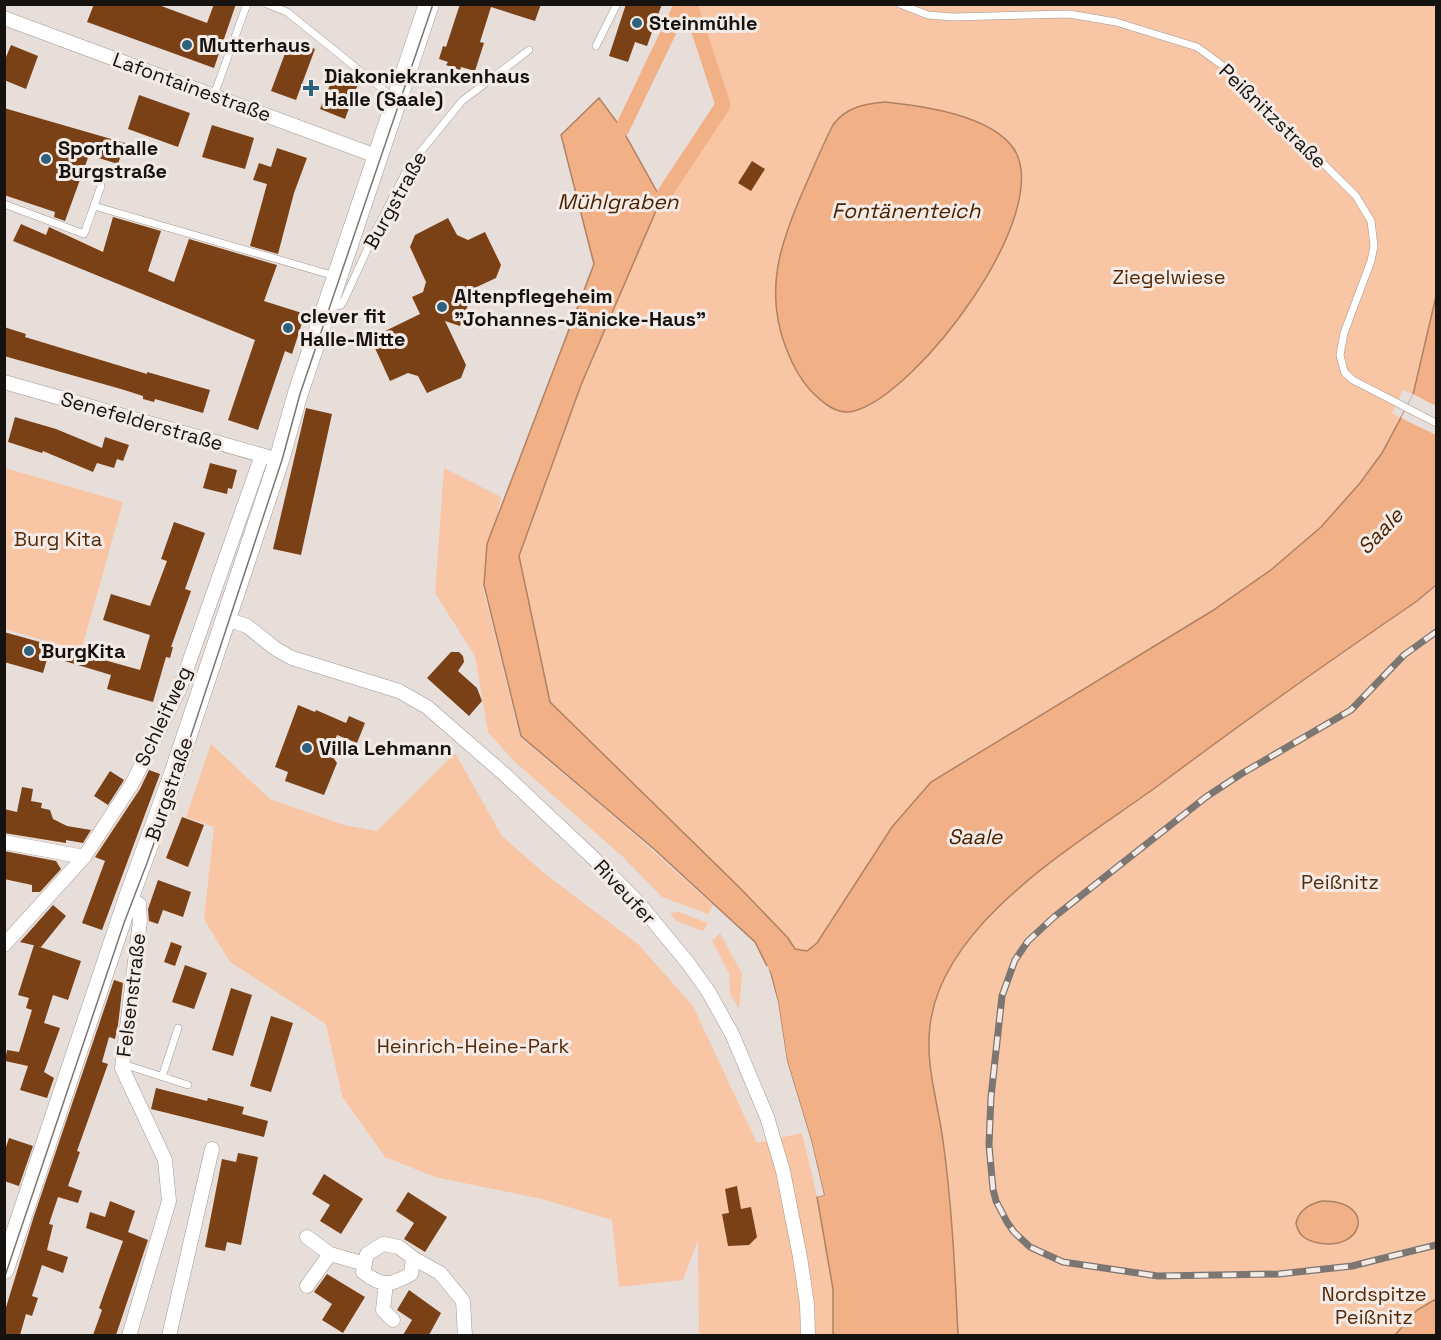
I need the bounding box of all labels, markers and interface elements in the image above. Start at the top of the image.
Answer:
place label: Steinmühle [649,10,757,36]
marker: Steinmühle [630,16,644,30]
place label: Mutterhaus [199,32,310,58]
marker: Mutterhaus [180,38,194,52]
street label: Lafontainestraße [109,46,275,128]
street label: Peißnitzstraße [1213,58,1333,174]
place label: Diakoniekrankenhaus Halle (Saale) [324,63,530,112]
marker: Diakoniekrankenhaus Halle (Saale) [302,79,320,97]
place label: Sporthalle Burgstraße [58,135,167,184]
street label: Burgstraße [357,146,433,254]
marker: Sporthalle Burgstraße [39,152,53,166]
water label: Mühlgraben [558,188,680,215]
water label: Fontänenteich [832,197,981,224]
park label: Ziegelwiese [1113,264,1226,290]
place label: Altenpflegeheim "Johannes-Jänicke-Haus" [454,283,706,332]
marker: Altenpflegeheim "Johannes-Jänicke-Haus" [435,300,449,314]
place label: clever fit Halle-Mitte [300,303,406,352]
marker: clever fit Halle-Mitte [281,321,295,335]
street label: Senefelderstraße [58,385,226,457]
water label: Saale [1351,501,1410,560]
park label: Burg Kita [14,526,102,552]
place label: BurgKita [41,638,126,664]
marker: BurgKita [22,644,36,658]
street label: Schleifweg [129,662,197,770]
street label: Burgstraße [139,734,199,844]
place label: Villa Lehmann [319,735,452,761]
marker: Villa Lehmann [300,741,314,755]
water label: Saale [948,823,1004,850]
street label: Riveufer [588,854,662,930]
park label: Peißnitz [1301,869,1379,895]
street label: Felsenstraße [111,932,151,1058]
park label: Heinrich-Heine-Park [377,1033,569,1059]
park label: Nordspitze Peißnitz [1321,1281,1427,1330]

